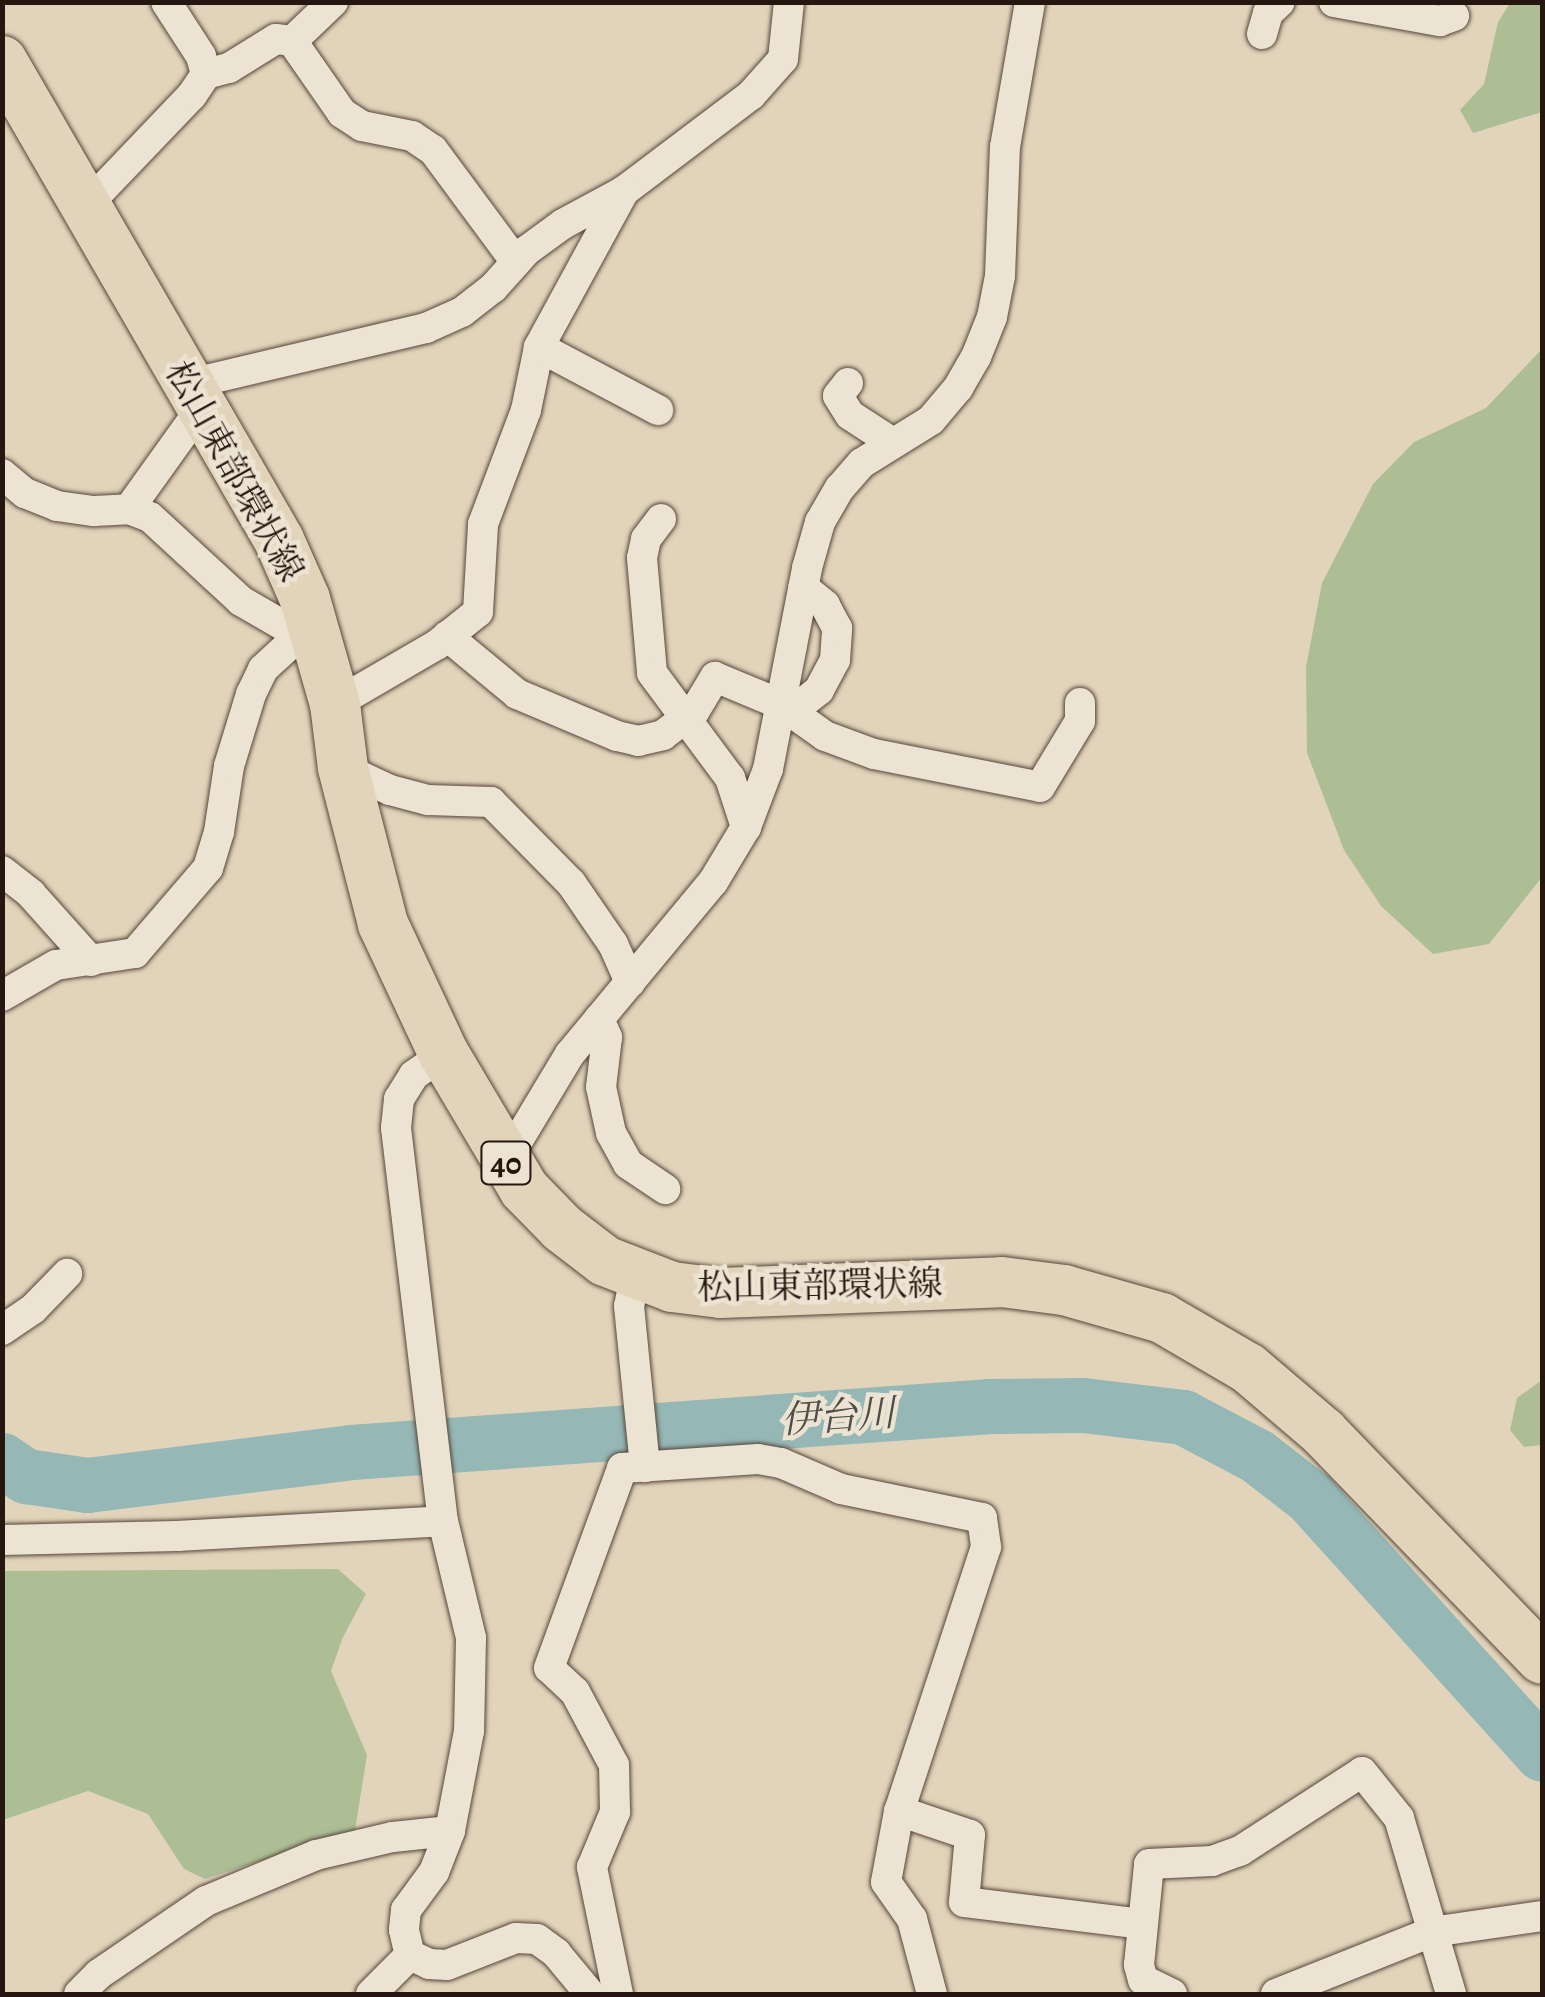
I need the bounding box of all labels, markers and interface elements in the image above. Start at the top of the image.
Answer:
street label: 松山東部環状線 [157,354,313,588]
road number: 40 [478,1136,534,1190]
street label: 松山東部環状線 [697,1262,943,1308]
water label: 伊台川 [780,1390,896,1444]

